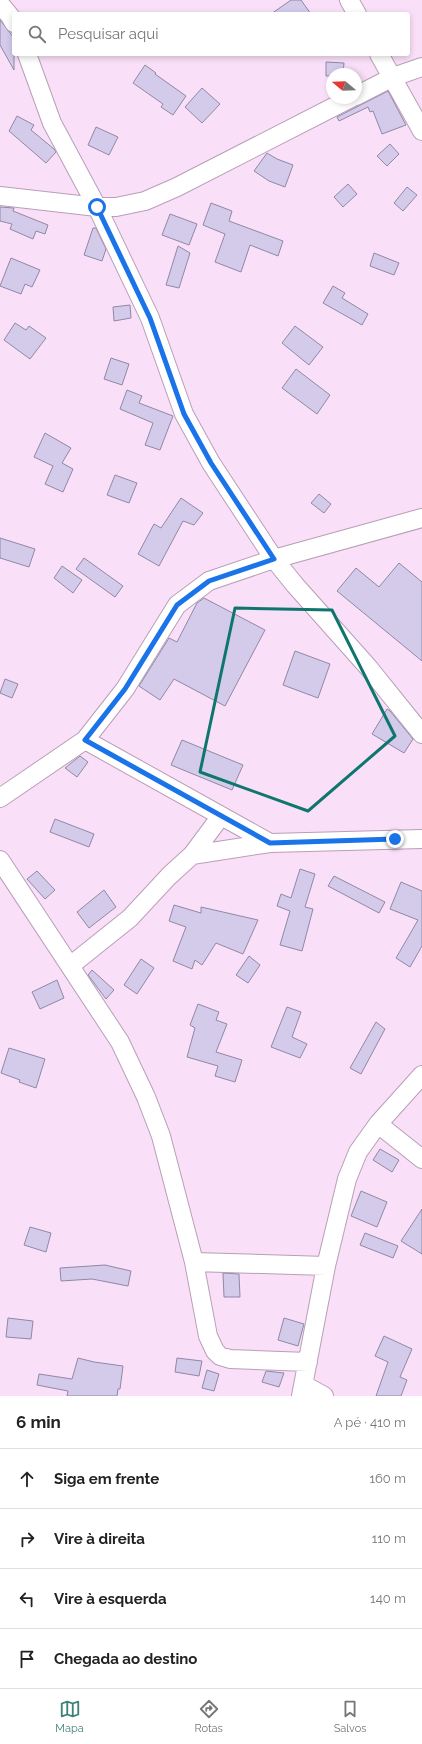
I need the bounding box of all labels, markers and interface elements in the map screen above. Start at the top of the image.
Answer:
search box [12,12,410,56]
icon: search [26,23,48,45]
text: Pesquisar aqui [58,25,158,43]
north arrow [326,68,362,104]
route start [88,198,106,216]
route end [386,830,404,848]
text: 6 min [16,1412,61,1432]
text: A pé · 410 m [334,1415,406,1430]
icon: ahead [16,1468,38,1490]
text: Siga em frente [54,1470,159,1488]
text: 160 m [369,1471,406,1486]
icon: right [16,1528,38,1550]
text: Vire à direita [54,1530,145,1548]
text: 110 m [372,1531,406,1546]
icon: left [16,1588,38,1610]
text: Vire à esquerda [54,1590,167,1608]
text: 140 m [370,1591,406,1606]
icon: arrive [16,1648,38,1670]
text: Chegada ao destino [54,1650,197,1668]
tab: Mapa [55,1698,84,1735]
tab: Rotas [194,1698,223,1735]
tab: Salvos [334,1698,367,1735]

